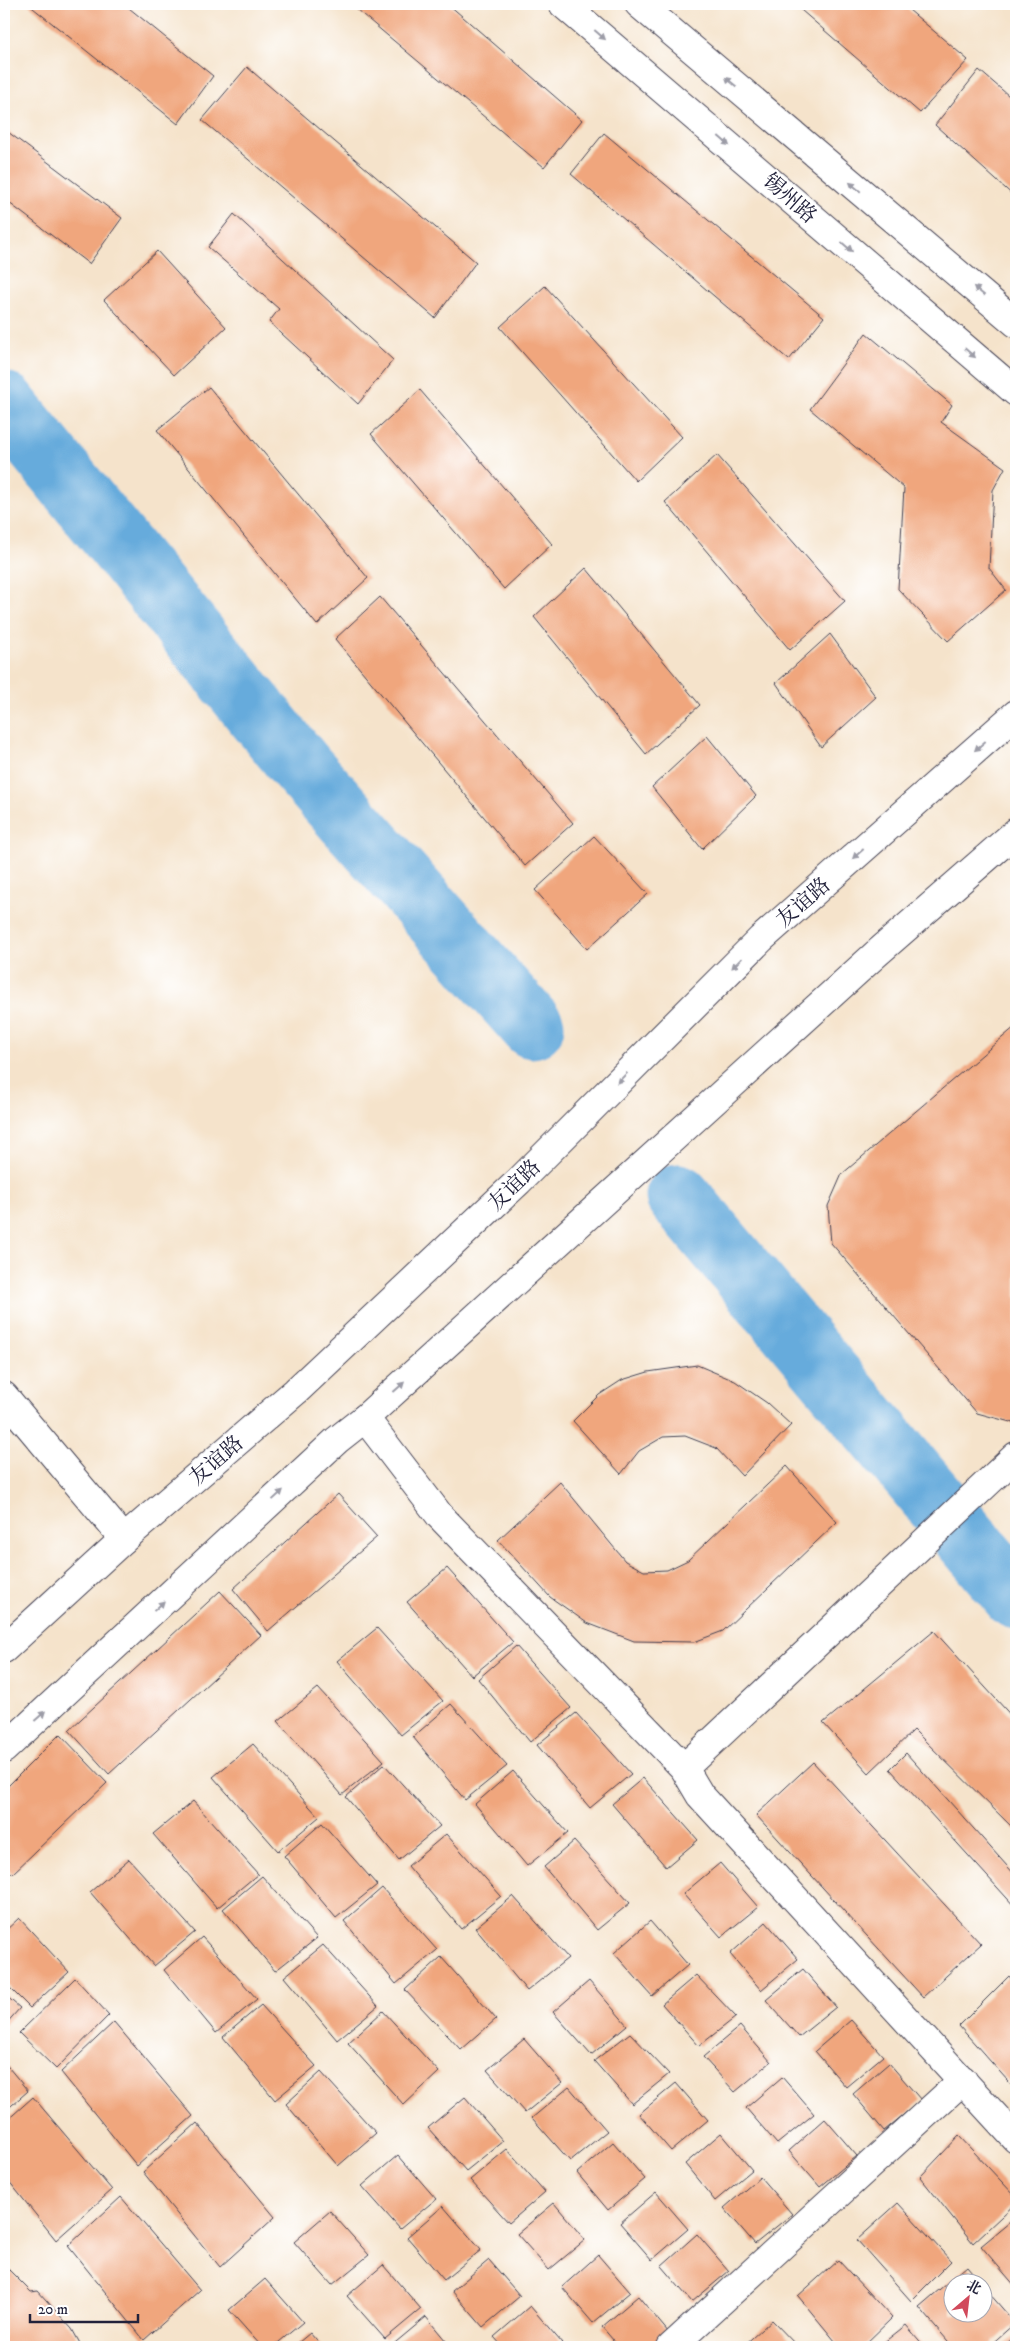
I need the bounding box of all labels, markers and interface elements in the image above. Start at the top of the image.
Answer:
one-way arrow [594,30,607,41]
one-way arrow [724,76,737,87]
one-way arrow [717,136,730,147]
street label: 锡州路 [757,168,822,229]
one-way arrow [849,181,862,192]
one-way arrow [841,241,853,252]
one-way arrow [973,286,986,297]
one-way arrow [964,347,977,358]
one-way arrow [973,741,986,752]
one-way arrow [852,848,864,860]
street label: 友谊路 [771,872,836,933]
one-way arrow [731,956,743,968]
one-way arrow [616,1072,628,1084]
street label: 友谊路 [483,1154,546,1217]
one-way arrow [393,1381,405,1393]
street label: 友谊路 [184,1430,249,1491]
one-way arrow [272,1489,284,1501]
one-way arrow [153,1600,165,1612]
one-way arrow [34,1711,47,1722]
north arrow [942,2274,992,2324]
text: 北 [963,2276,984,2299]
scale bar [30,2291,138,2323]
text: 20 m [38,2300,68,2319]

